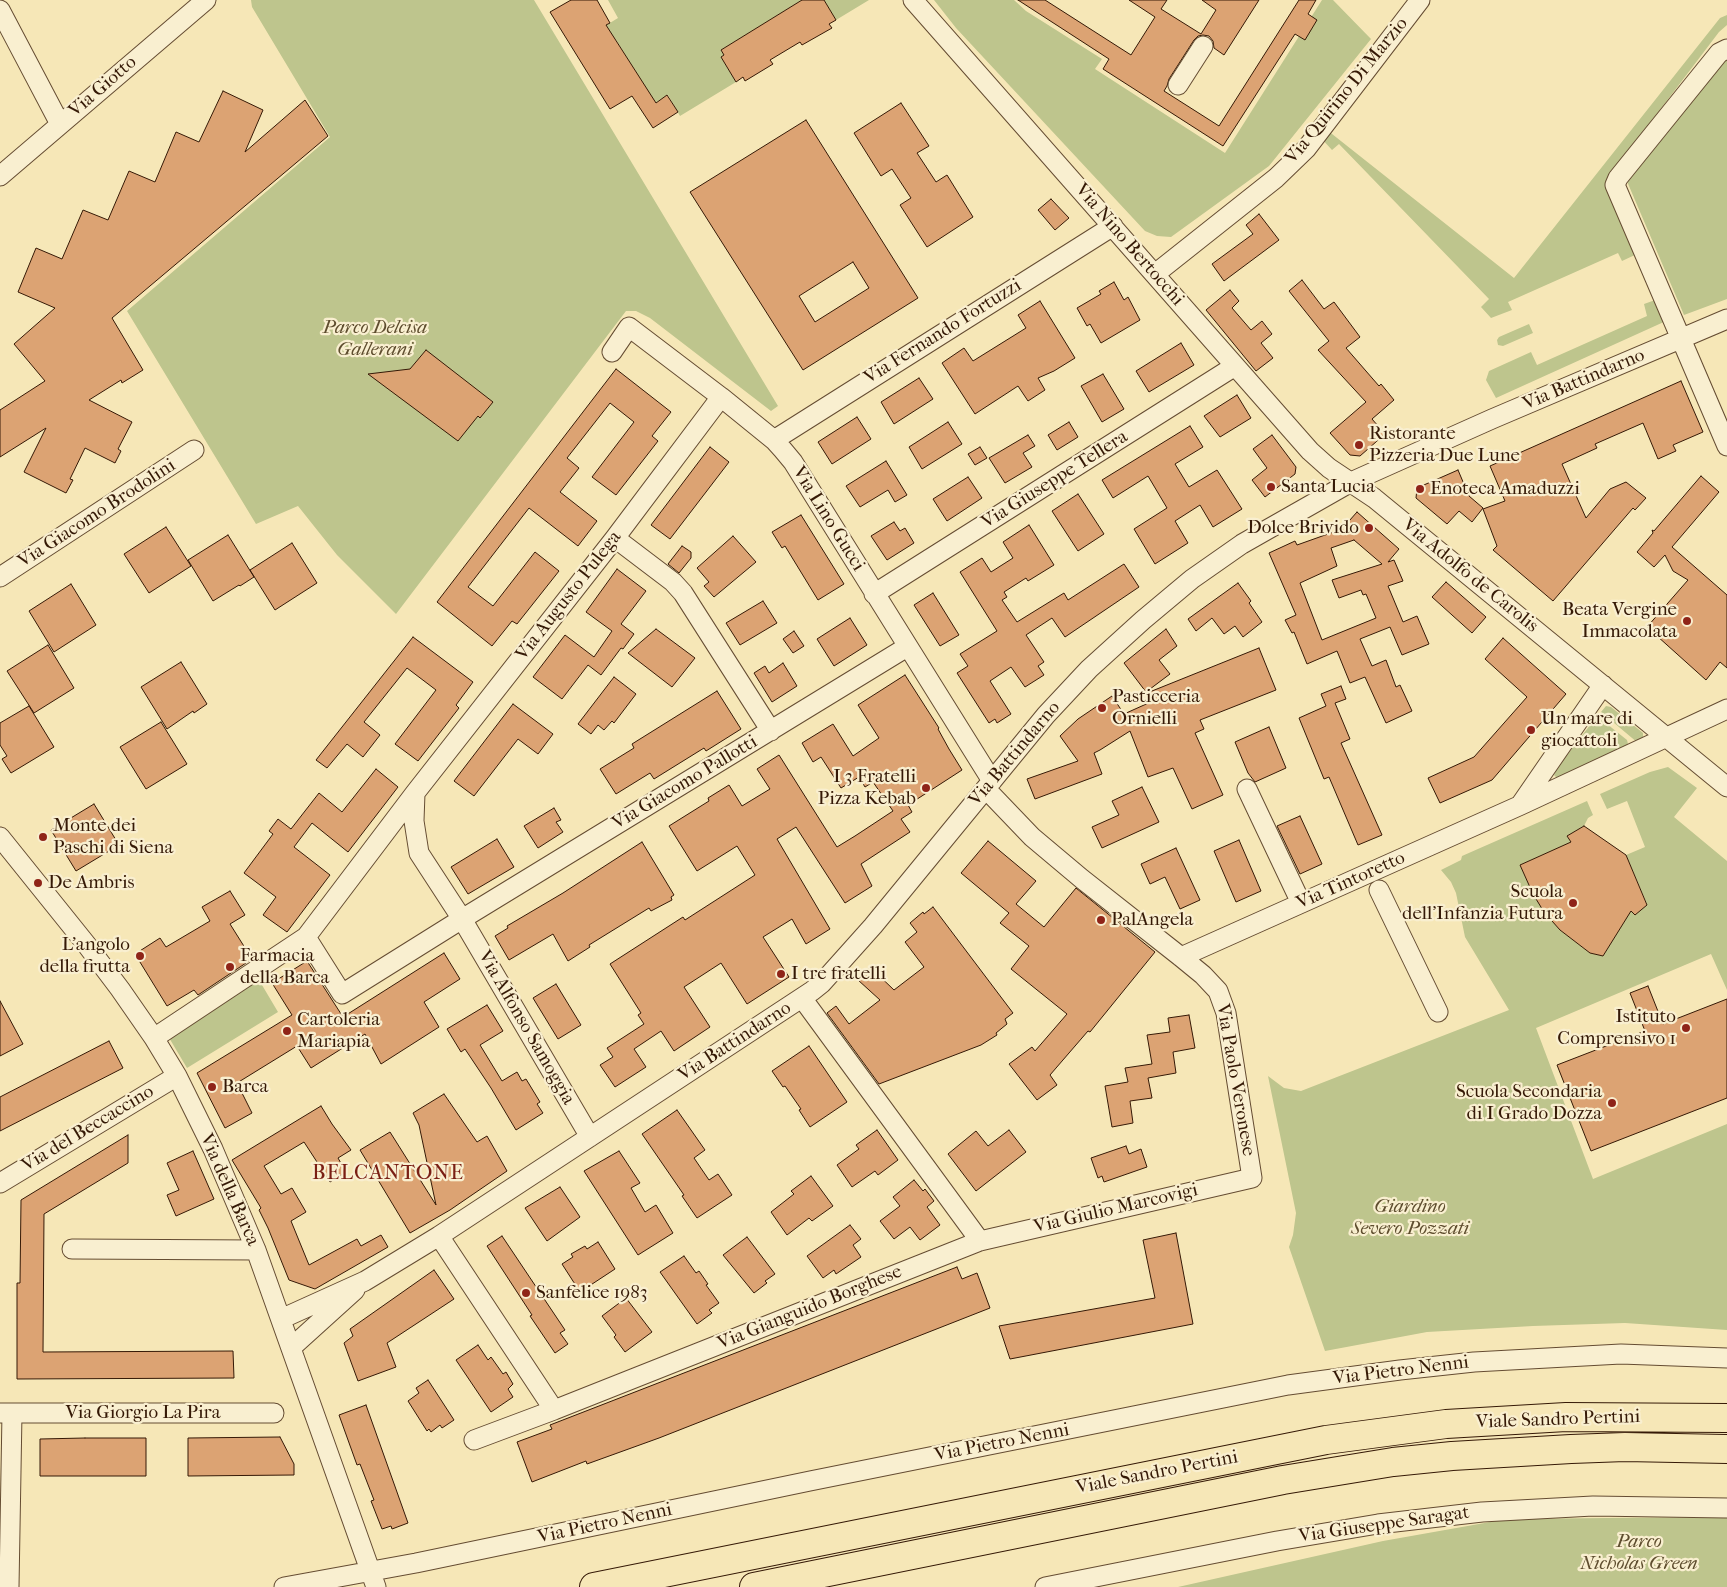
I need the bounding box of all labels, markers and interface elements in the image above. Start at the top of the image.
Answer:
street label: Via Quirino Di Marzio [1281,13,1413,169]
street label: Via Giotto [64,51,142,123]
street label: Via Nino Bertocchi [1070,179,1188,311]
street label: Via Fernando Fortuzzi [860,274,1026,390]
park label: Parco Delcisa Gallerani [323,317,427,361]
street label: Via Battindarno [1520,344,1648,416]
place label: Ristorante Pizzeria Due Lune [1369,423,1520,467]
street label: Via Giuseppe Tellera [978,426,1132,534]
marker: Ristorante Pizzeria Due Lune [1353,439,1365,451]
street label: Via Giacomo Brodolini [14,455,180,573]
street label: Via Lino Gucci [787,463,869,575]
place label: Santa Lucia [1281,476,1375,498]
place label: Enoteca Amaduzzi [1430,478,1580,500]
marker: Santa Lucia [1265,481,1277,493]
marker: Enoteca Amaduzzi [1414,483,1426,495]
street label: Via Adolfo de Carolis [1397,514,1543,638]
place label: Dolce Brivido [1247,517,1359,539]
marker: Dolce Brivido [1363,522,1375,534]
street label: Via Augusto Pulega [511,527,627,665]
place label: Beata Vergine Immacolata [1562,599,1677,643]
marker: Beata Vergine Immacolata [1681,615,1693,627]
place label: Pasticceria Ornielli [1112,686,1200,730]
street label: Via Battindarno [965,697,1065,811]
marker: Pasticceria Ornielli [1096,702,1108,714]
place label: Un mare di giocattoli [1541,708,1633,752]
marker: Un mare di giocattoli [1525,724,1537,736]
street label: Via Giacomo Pallotti [608,731,762,835]
place label: I 3 Fratelli Pizza Kebab [818,766,916,810]
marker: I 3 Fratelli Pizza Kebab [920,782,932,794]
place label: Monte dei Paschi di Siena [53,815,173,859]
marker: Monte dei Paschi di Siena [37,831,49,843]
street label: Via Tintoretto [1293,847,1409,915]
place label: De Ambris [48,872,135,894]
marker: De Ambris [32,877,44,889]
place label: Scuola dell'Infanzia Futura [1402,881,1563,925]
marker: Scuola dell'Infanzia Futura [1567,897,1579,909]
place label: PalAngela [1111,909,1193,931]
marker: PalAngela [1095,914,1107,926]
place label: L'angolo della frutta [40,934,130,978]
place label: Farmacia della Barca [240,945,329,989]
street label: Via Alfonso Samoggia [473,947,579,1109]
marker: L'angolo della frutta [134,950,146,962]
marker: Farmacia della Barca [224,961,236,973]
place label: I tre fratelli [791,963,886,985]
marker: I tre fratelli [775,968,787,980]
street label: Via Battindarno [674,997,796,1087]
street label: Via Paolo Veronese [1210,1002,1260,1158]
place label: Istituto Comprensivo 1 [1557,1006,1676,1050]
place label: Cartoleria Mariapia [297,1009,380,1053]
marker: Istituto Comprensivo 1 [1680,1022,1692,1034]
marker: Cartoleria Mariapia [281,1025,293,1037]
place label: Barca [222,1076,268,1098]
street label: Via del Beccaccino [18,1081,158,1177]
marker: Barca [206,1081,218,1093]
place label: Scuola Secondaria di I Grado Dozza [1456,1081,1602,1125]
marker: Scuola Secondaria di I Grado Dozza [1606,1097,1618,1109]
street label: Via della Barca [194,1130,264,1250]
district label: BELCANTONE [311,1161,465,1187]
street label: Via Giulio Marcovigi [1032,1179,1200,1239]
park label: Giardino Severo Pozzati [1351,1196,1469,1240]
street label: Via Gianguido Borghese [714,1261,906,1355]
place label: Sanfelice 1983 [536,1282,648,1304]
marker: Sanfelice 1983 [520,1287,532,1299]
street label: Via Pietro Nenni [1332,1351,1470,1391]
street label: Via Giorgio La Pira [66,1402,220,1424]
street label: Viale Sandro Pertini [1475,1406,1641,1434]
street label: Via Pietro Nenni [933,1419,1071,1467]
street label: Viale Sandro Pertini [1074,1446,1240,1500]
street label: Via Pietro Nenni [536,1499,674,1549]
street label: Via Giuseppe Saragat [1297,1502,1471,1548]
park label: Parco Nicholas Green [1580,1531,1698,1575]

